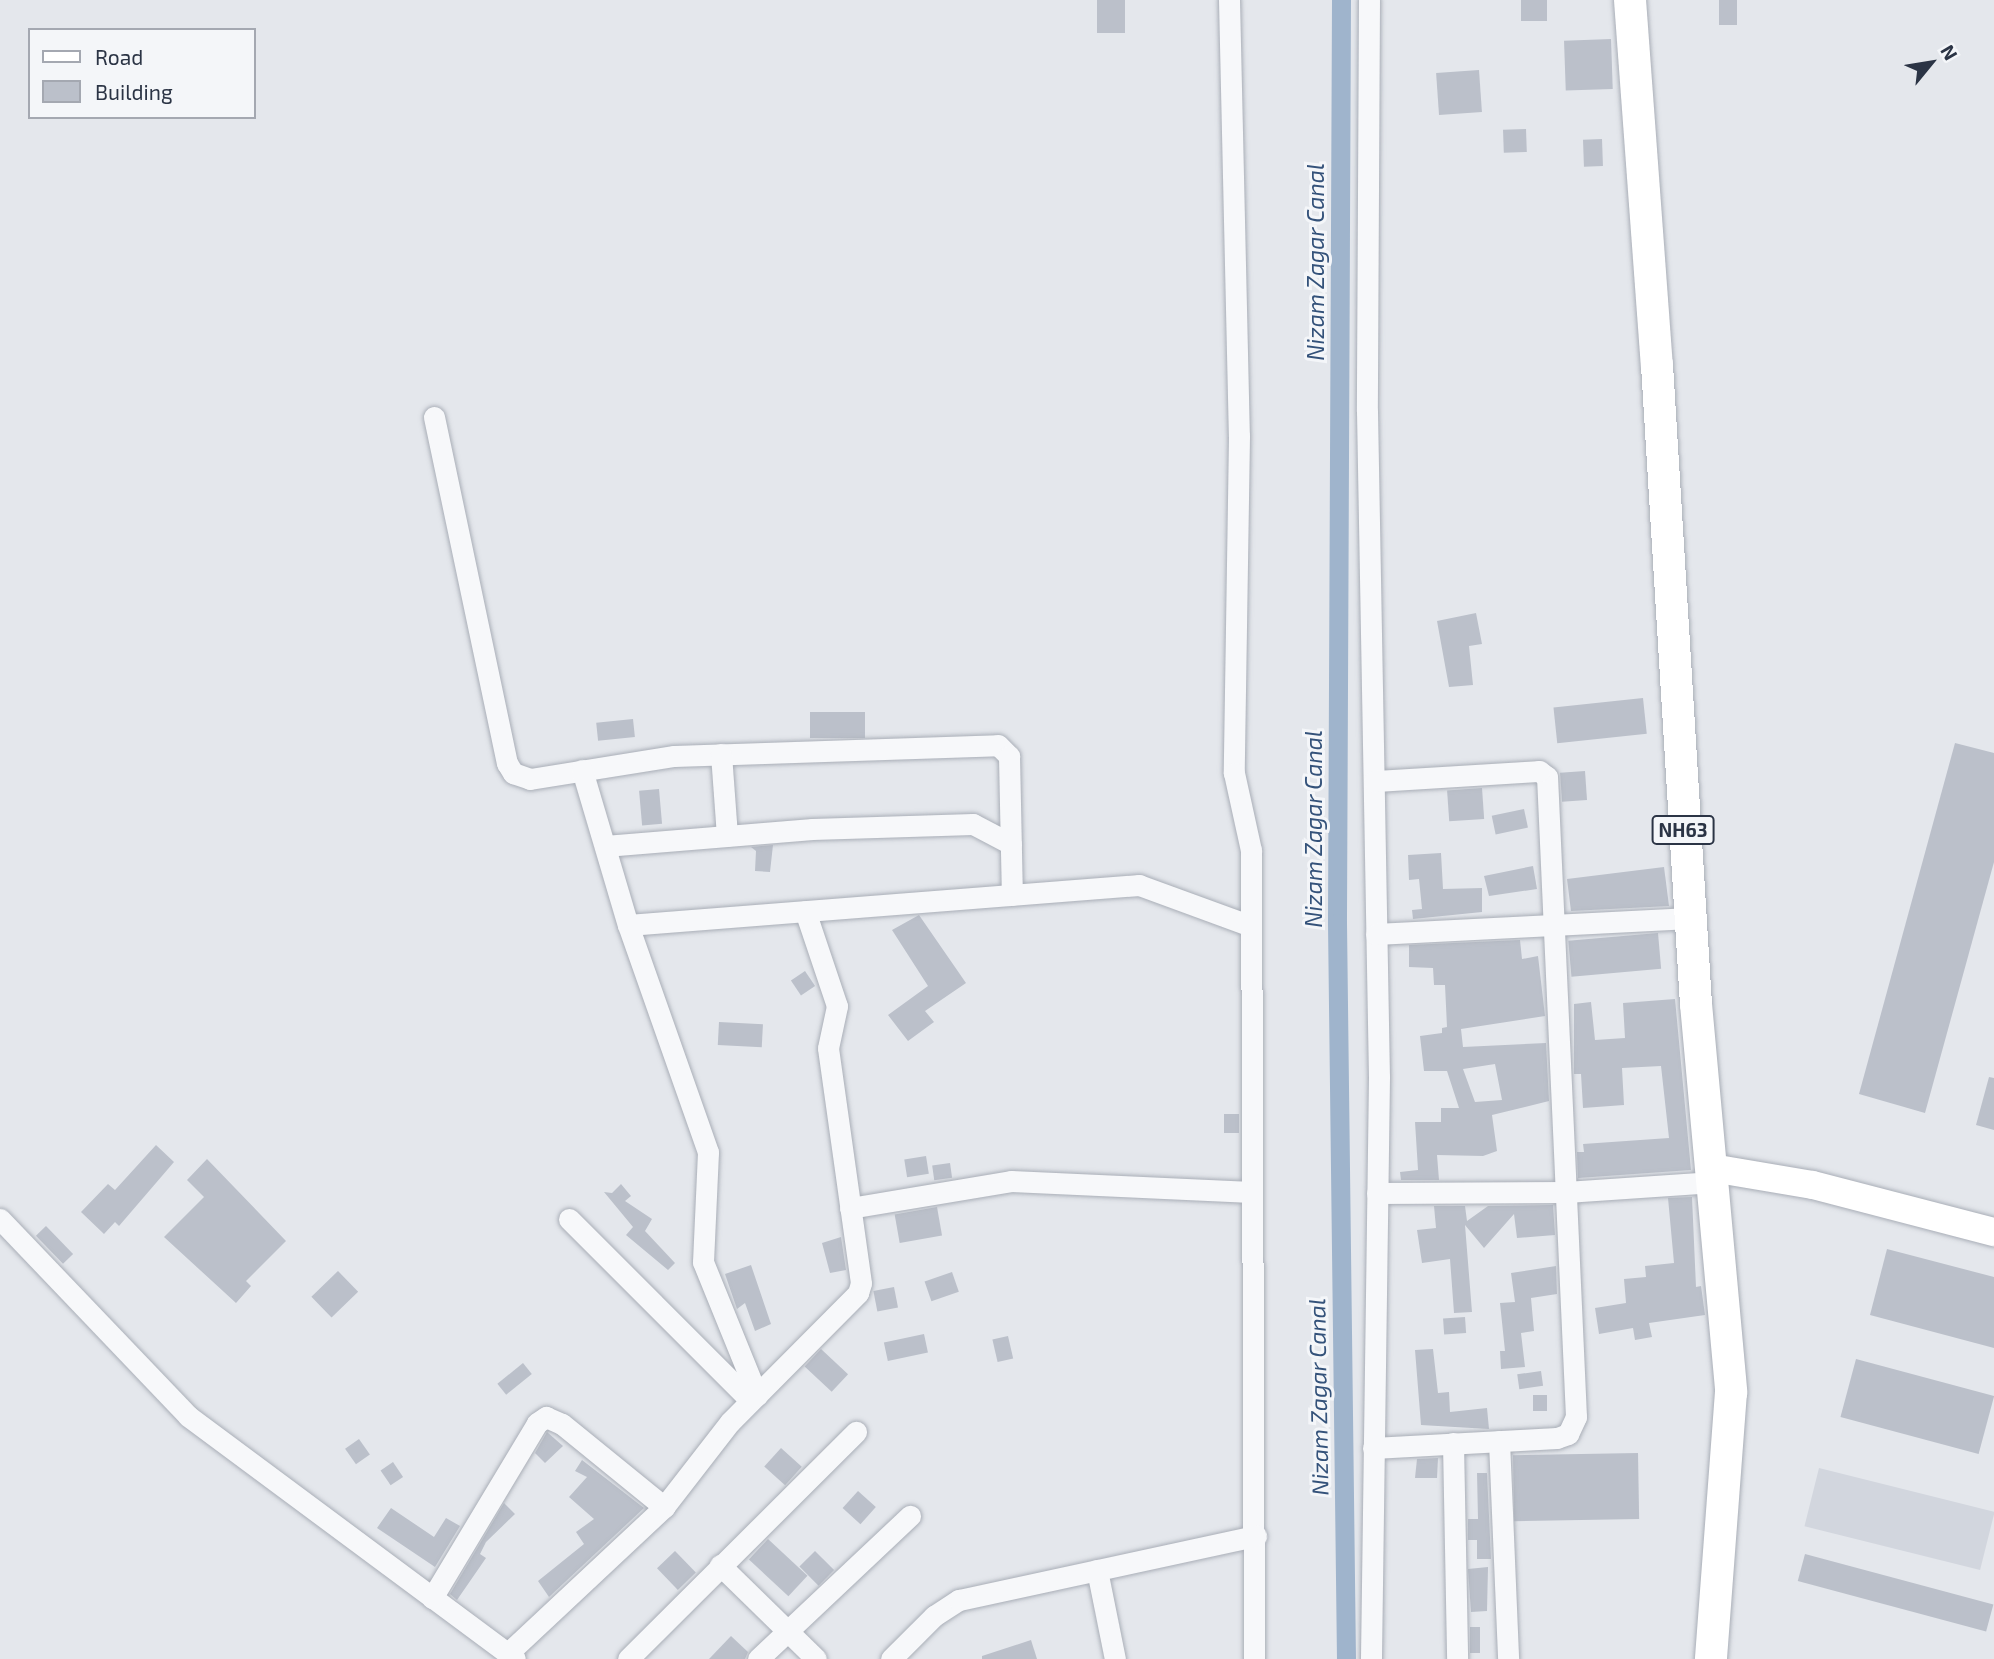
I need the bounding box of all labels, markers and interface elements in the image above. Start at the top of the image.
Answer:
legend [28,28,256,119]
north arrow [1896,28,1966,98]
text: N [1936,41,1963,64]
text: Road [95,44,143,69]
text: Building [95,79,173,104]
water label: Nizam Zagar Canal [1301,163,1329,361]
water label: Nizam Zagar Canal [1299,730,1327,928]
road number: NH63 [1652,814,1714,846]
water label: Nizam Zagar Canal [1302,1298,1334,1496]

